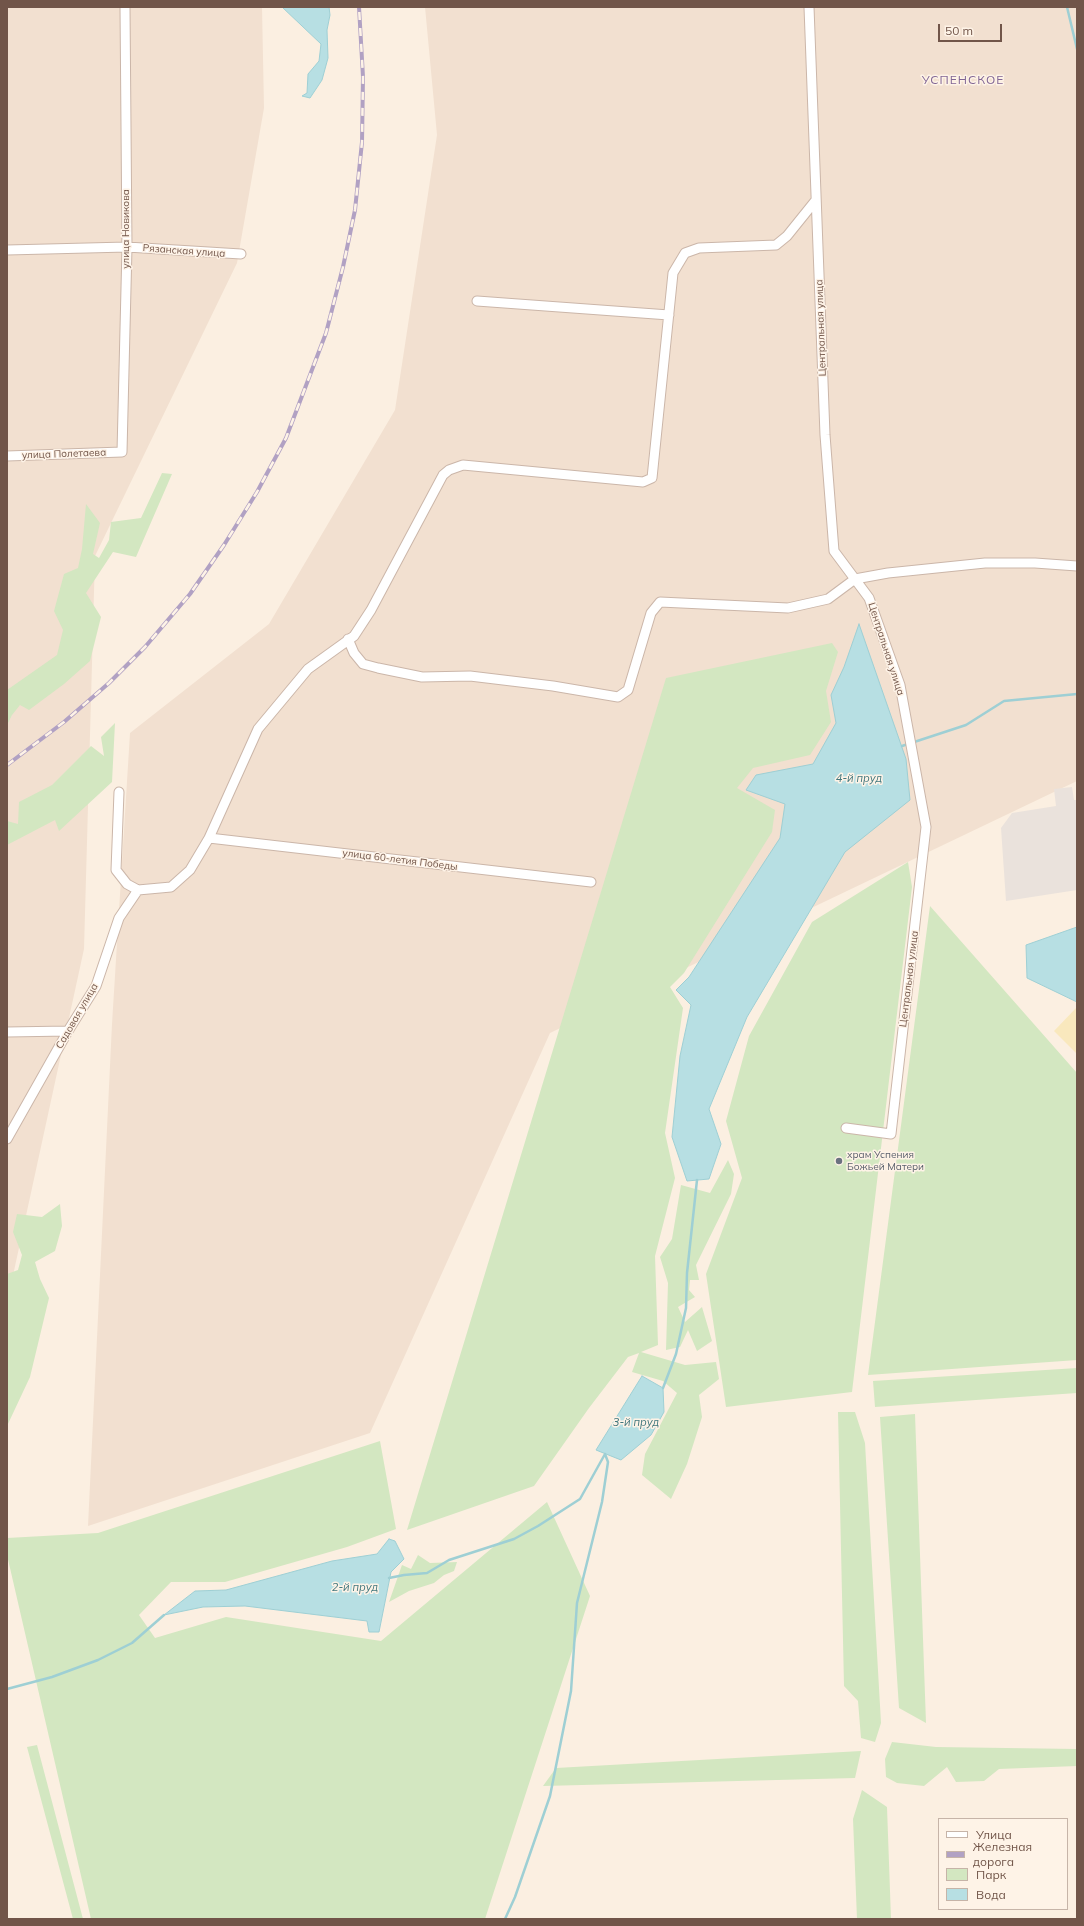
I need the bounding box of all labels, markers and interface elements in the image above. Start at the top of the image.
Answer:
scale bar [940,16,1004,42]
text: 50 m [945,23,973,38]
district label: УСПЕНСКОЕ [922,73,1004,87]
street label: улица Новикова [120,189,132,269]
street label: Рязанская улица [142,242,226,260]
street label: Центральная улица [813,279,829,377]
street label: улица Полетаева [22,447,106,461]
street label: Центральная улица [865,601,907,697]
water label: 4-й пруд [836,772,882,786]
street label: улица 60-летия Победы [342,847,458,873]
street label: Центральная улица [897,930,921,1028]
street label: Садовая улица [53,981,101,1051]
place label: храм Успения Божьей Матери [847,1149,924,1172]
marker: храм Успения Божьей Матери [834,1156,844,1166]
water label: 3-й пруд [613,1416,659,1430]
water label: 2-й пруд [332,1581,378,1595]
legend [938,1818,1068,1910]
text: Улица [976,1827,1012,1842]
text: Железная дорога [973,1839,1032,1869]
text: Парк [976,1867,1006,1882]
text: Вода [976,1887,1006,1902]

